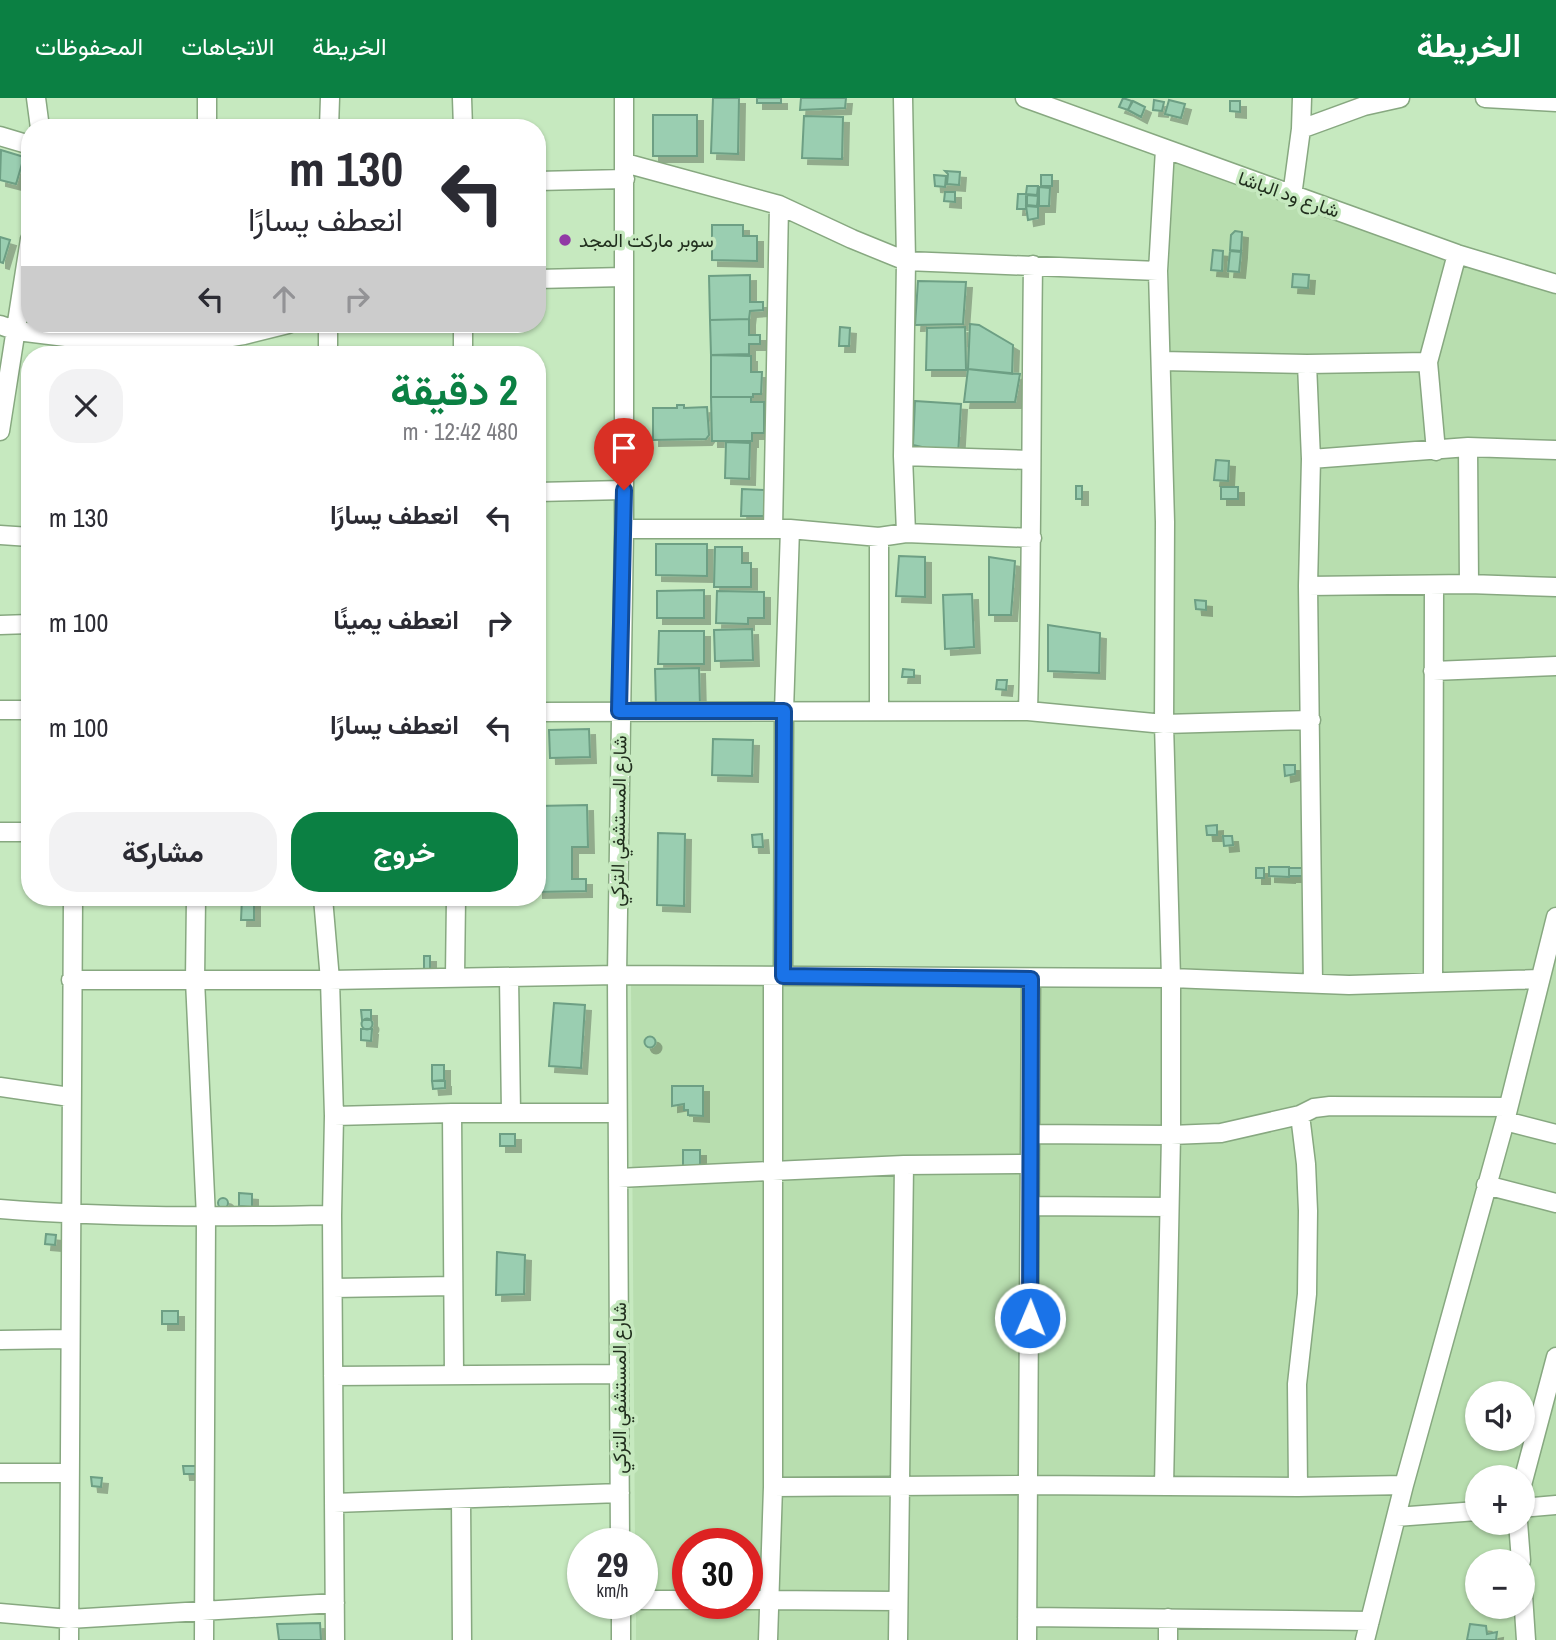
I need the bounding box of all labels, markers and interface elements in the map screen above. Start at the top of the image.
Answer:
text: الخريطة [1417,23,1521,67]
text: المحفوظات [35,30,143,62]
text: الاتجاهات [181,30,274,62]
text: الخريطة [312,30,387,62]
text: 130 m [289,135,403,201]
icon: left [427,147,518,238]
street label: شارع ود الباشا [1235,164,1343,224]
text: انعطف يسارًا [248,198,403,241]
place label: سوبر ماركت المجد [579,227,714,253]
marker: سوبر ماركت المجد [557,232,573,248]
icon: left [192,280,230,318]
icon: ahead [265,280,303,318]
icon: right [338,280,376,318]
text: 2 دقيقة [390,362,518,418]
button: close [49,369,123,443]
text: 480 m · 12:42 [403,416,518,447]
pin [594,418,654,490]
icon: arrive [605,429,643,467]
text: انعطف يسارًا [330,497,459,532]
icon: left [480,499,518,537]
text: 130 m [49,500,108,535]
text: انعطف يمينًا [333,602,459,637]
icon: right [480,604,518,642]
text: 100 m [49,605,108,640]
text: انعطف يسارًا [330,707,459,742]
icon: left [480,709,518,747]
text: 100 m [49,710,108,745]
street label: شارع المستشفي التركي [604,735,635,907]
button: مشاركة [49,812,277,892]
button: خروج [291,812,518,892]
position arrow [993,1281,1067,1355]
street label: شارع المستشفي التركي [606,1302,635,1474]
map controls [1465,1381,1535,1619]
button: sound [1465,1381,1535,1451]
button: + [1465,1465,1535,1535]
speed limit sign: 30 [672,1528,763,1619]
text: 29 [597,1541,628,1588]
button: − [1465,1549,1535,1619]
text: km/h [597,1578,629,1603]

